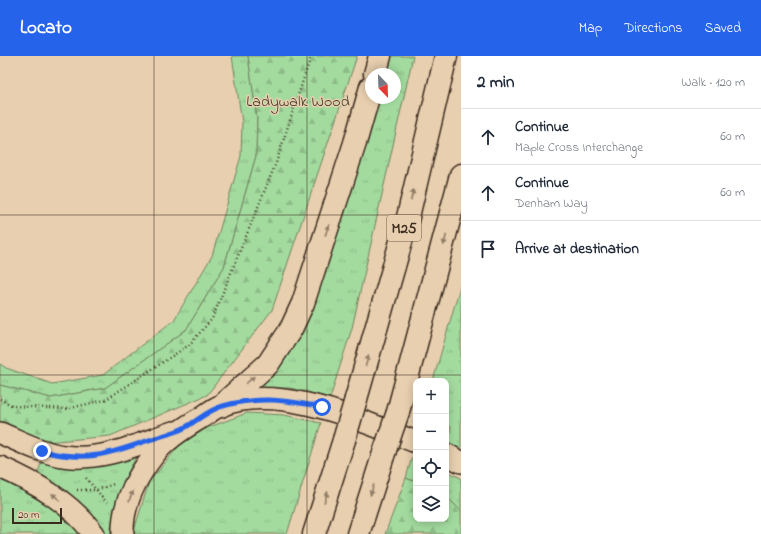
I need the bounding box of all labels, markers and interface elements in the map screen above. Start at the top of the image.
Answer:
text: Locato [20,15,72,42]
text: Map [579,18,602,39]
text: Directions [624,18,682,39]
text: Saved [704,18,741,39]
north arrow [365,68,401,104]
text: 2 min [477,70,514,95]
text: Walk · 120 m [681,73,745,92]
park label: Ladywalk Wood [246,90,350,114]
text: Continue [515,116,569,138]
icon: ahead [477,126,499,148]
text: 60 m [720,127,745,146]
text: Maple Cross Interchange [515,138,643,157]
text: Continue [515,172,569,194]
icon: ahead [477,182,499,204]
text: 60 m [720,183,745,202]
one-way arrow [410,189,416,202]
text: Denham Way [515,194,588,213]
road number: M25 [387,215,421,241]
one-way arrow [324,223,330,235]
one-way arrow [442,234,448,246]
icon: arrive [477,238,499,260]
text: Arrive at destination [515,238,639,260]
one-way arrow [364,355,370,367]
one-way arrow [245,375,255,385]
map controls [413,378,449,522]
button: + [413,378,449,414]
route start [313,398,331,416]
button: − [413,414,449,450]
route end [33,442,51,460]
button: locate [413,450,449,486]
one-way arrow [369,484,375,496]
button: layers [413,486,449,522]
one-way arrow [128,490,134,502]
one-way arrow [323,491,329,503]
one-way arrow [51,493,62,502]
scale bar [12,506,62,525]
text: 20 m [18,507,40,523]

